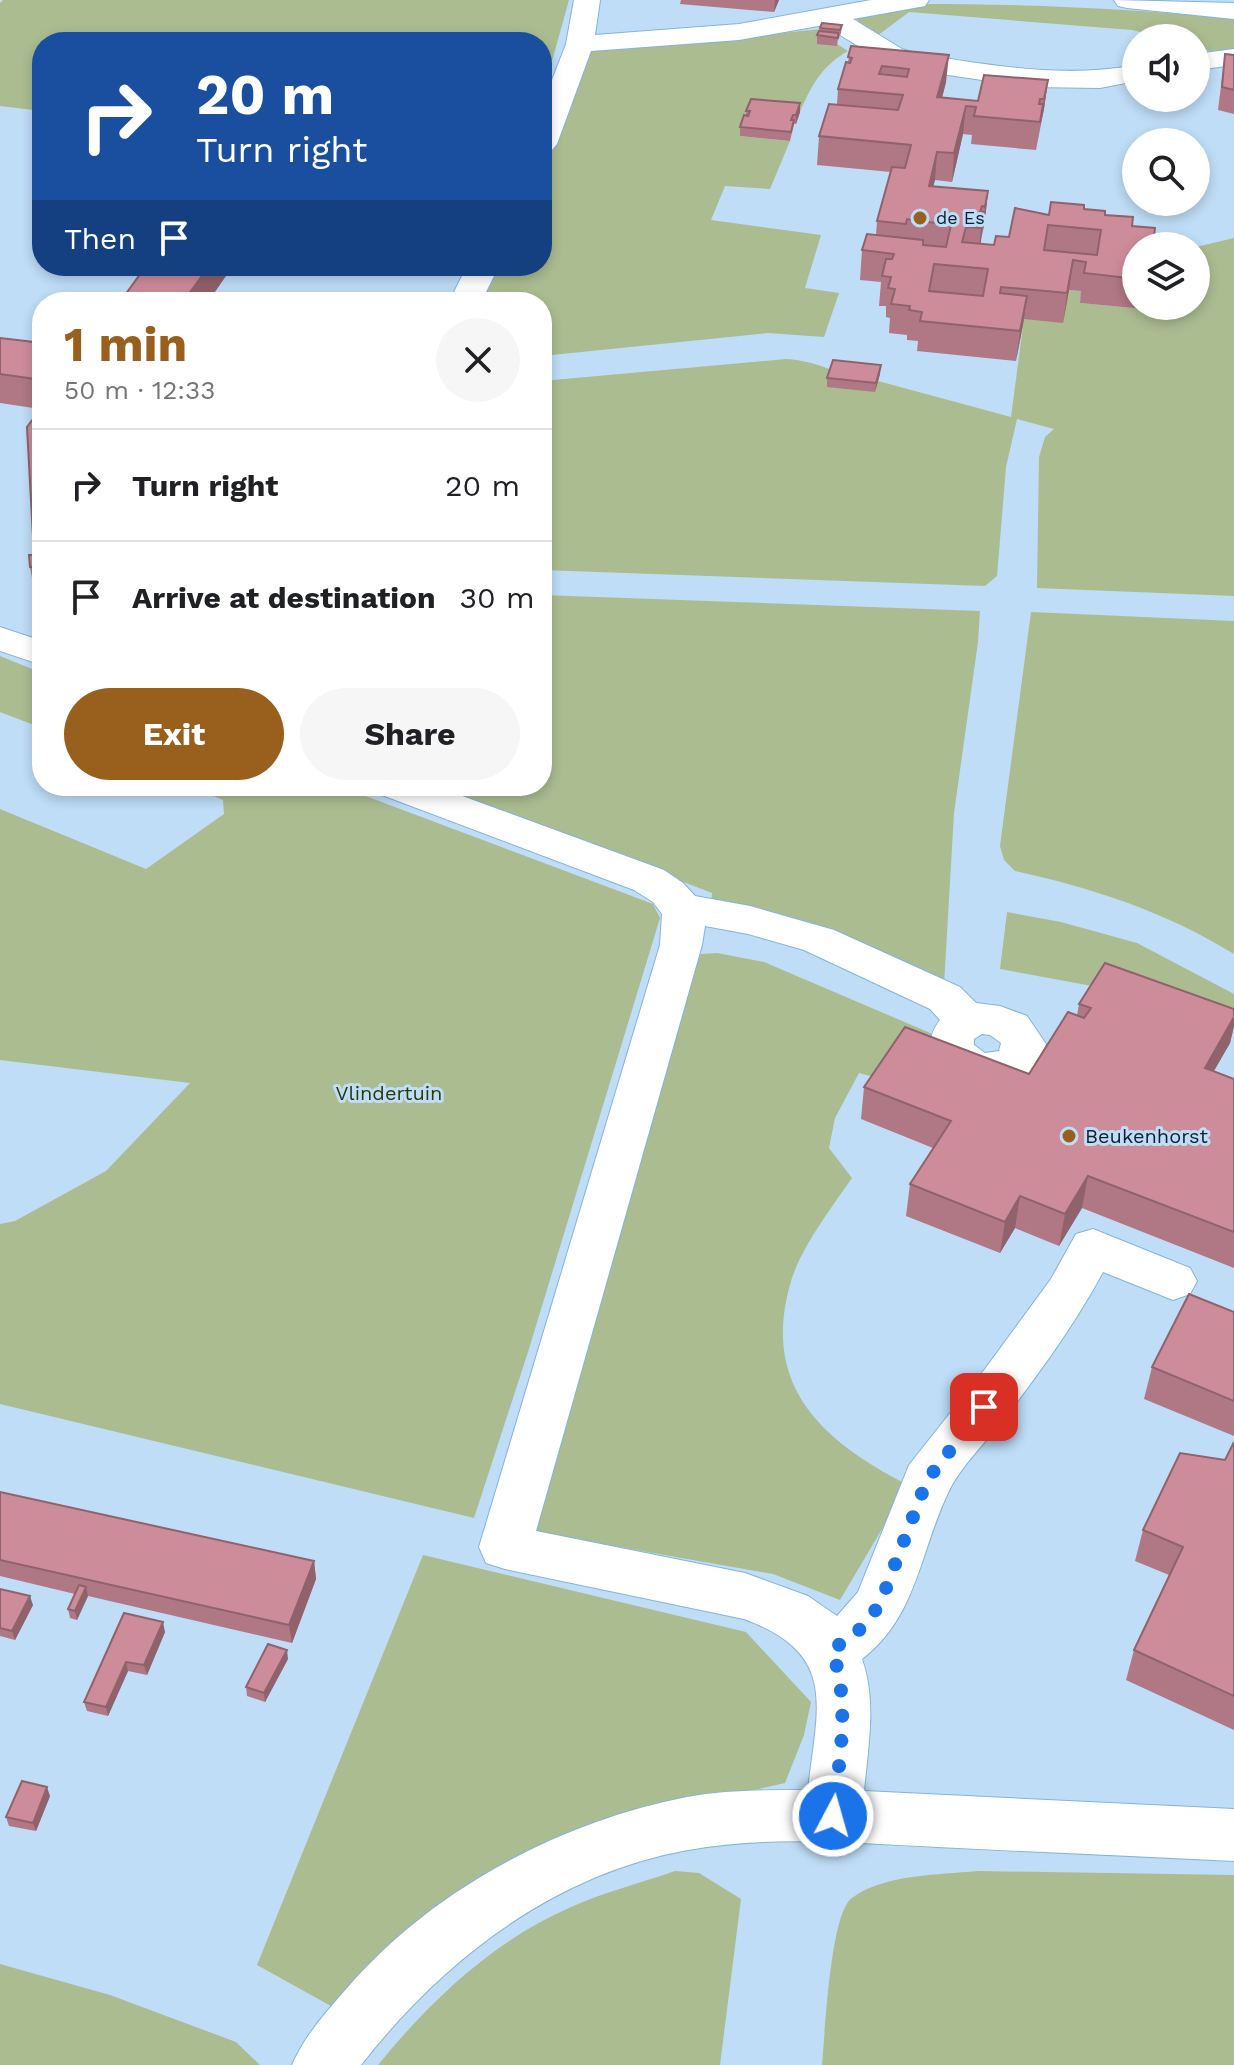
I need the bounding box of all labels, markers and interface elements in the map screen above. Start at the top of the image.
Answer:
map controls [1122,24,1210,320]
button: sound [1122,24,1210,112]
text: 20 m [196,62,334,128]
icon: right [64,64,168,168]
button: search [1122,128,1210,216]
text: Turn right [196,129,367,171]
place label: de Es [936,207,985,228]
marker: de Es [911,209,929,227]
icon: arrive [152,216,196,260]
text: Then [64,221,136,256]
button: layers [1122,232,1210,320]
text: 1 min [64,316,187,373]
button: close [436,318,520,402]
text: 50 m · 12:33 [64,375,215,405]
icon: right [64,463,108,507]
text: Turn right [132,468,278,503]
text: 20 m [445,468,520,503]
icon: arrive [64,575,108,619]
text: Arrive at destination [132,580,436,615]
text: 30 m [460,580,535,615]
button: Exit [64,688,284,780]
button: Share [300,688,520,780]
park label: Vlindertuin [336,1081,442,1105]
place label: Beukenhorst [1085,1124,1208,1148]
marker: Beukenhorst [1060,1127,1078,1145]
pin [950,1373,1018,1441]
icon: arrive [962,1385,1006,1429]
position arrow [791,1774,875,1858]

